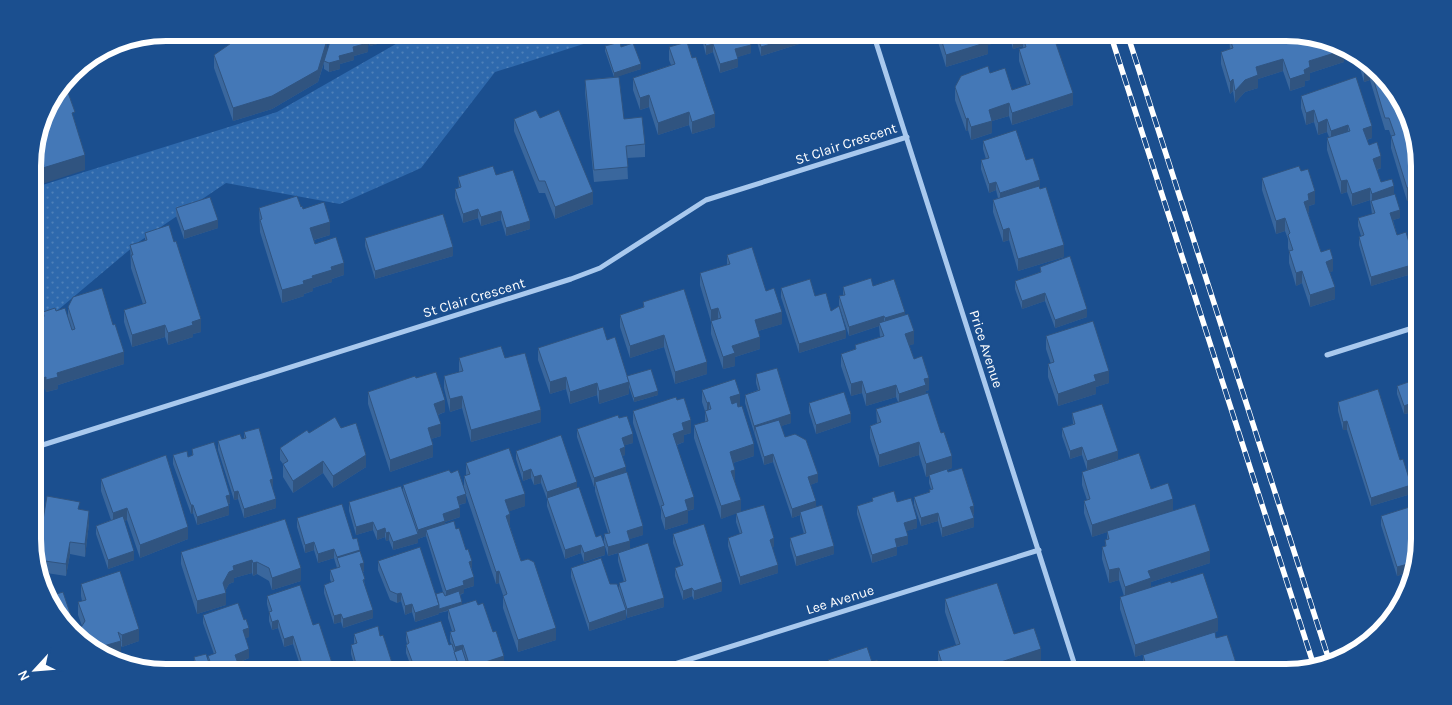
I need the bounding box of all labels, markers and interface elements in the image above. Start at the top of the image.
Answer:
street label: St Clair Crescent [793,120,899,168]
street label: St Clair Crescent [421,274,527,322]
street label: Price Avenue [965,308,1007,390]
street label: Lee Avenue [804,582,876,618]
north arrow [10,645,60,695]
text: N [14,667,34,684]

